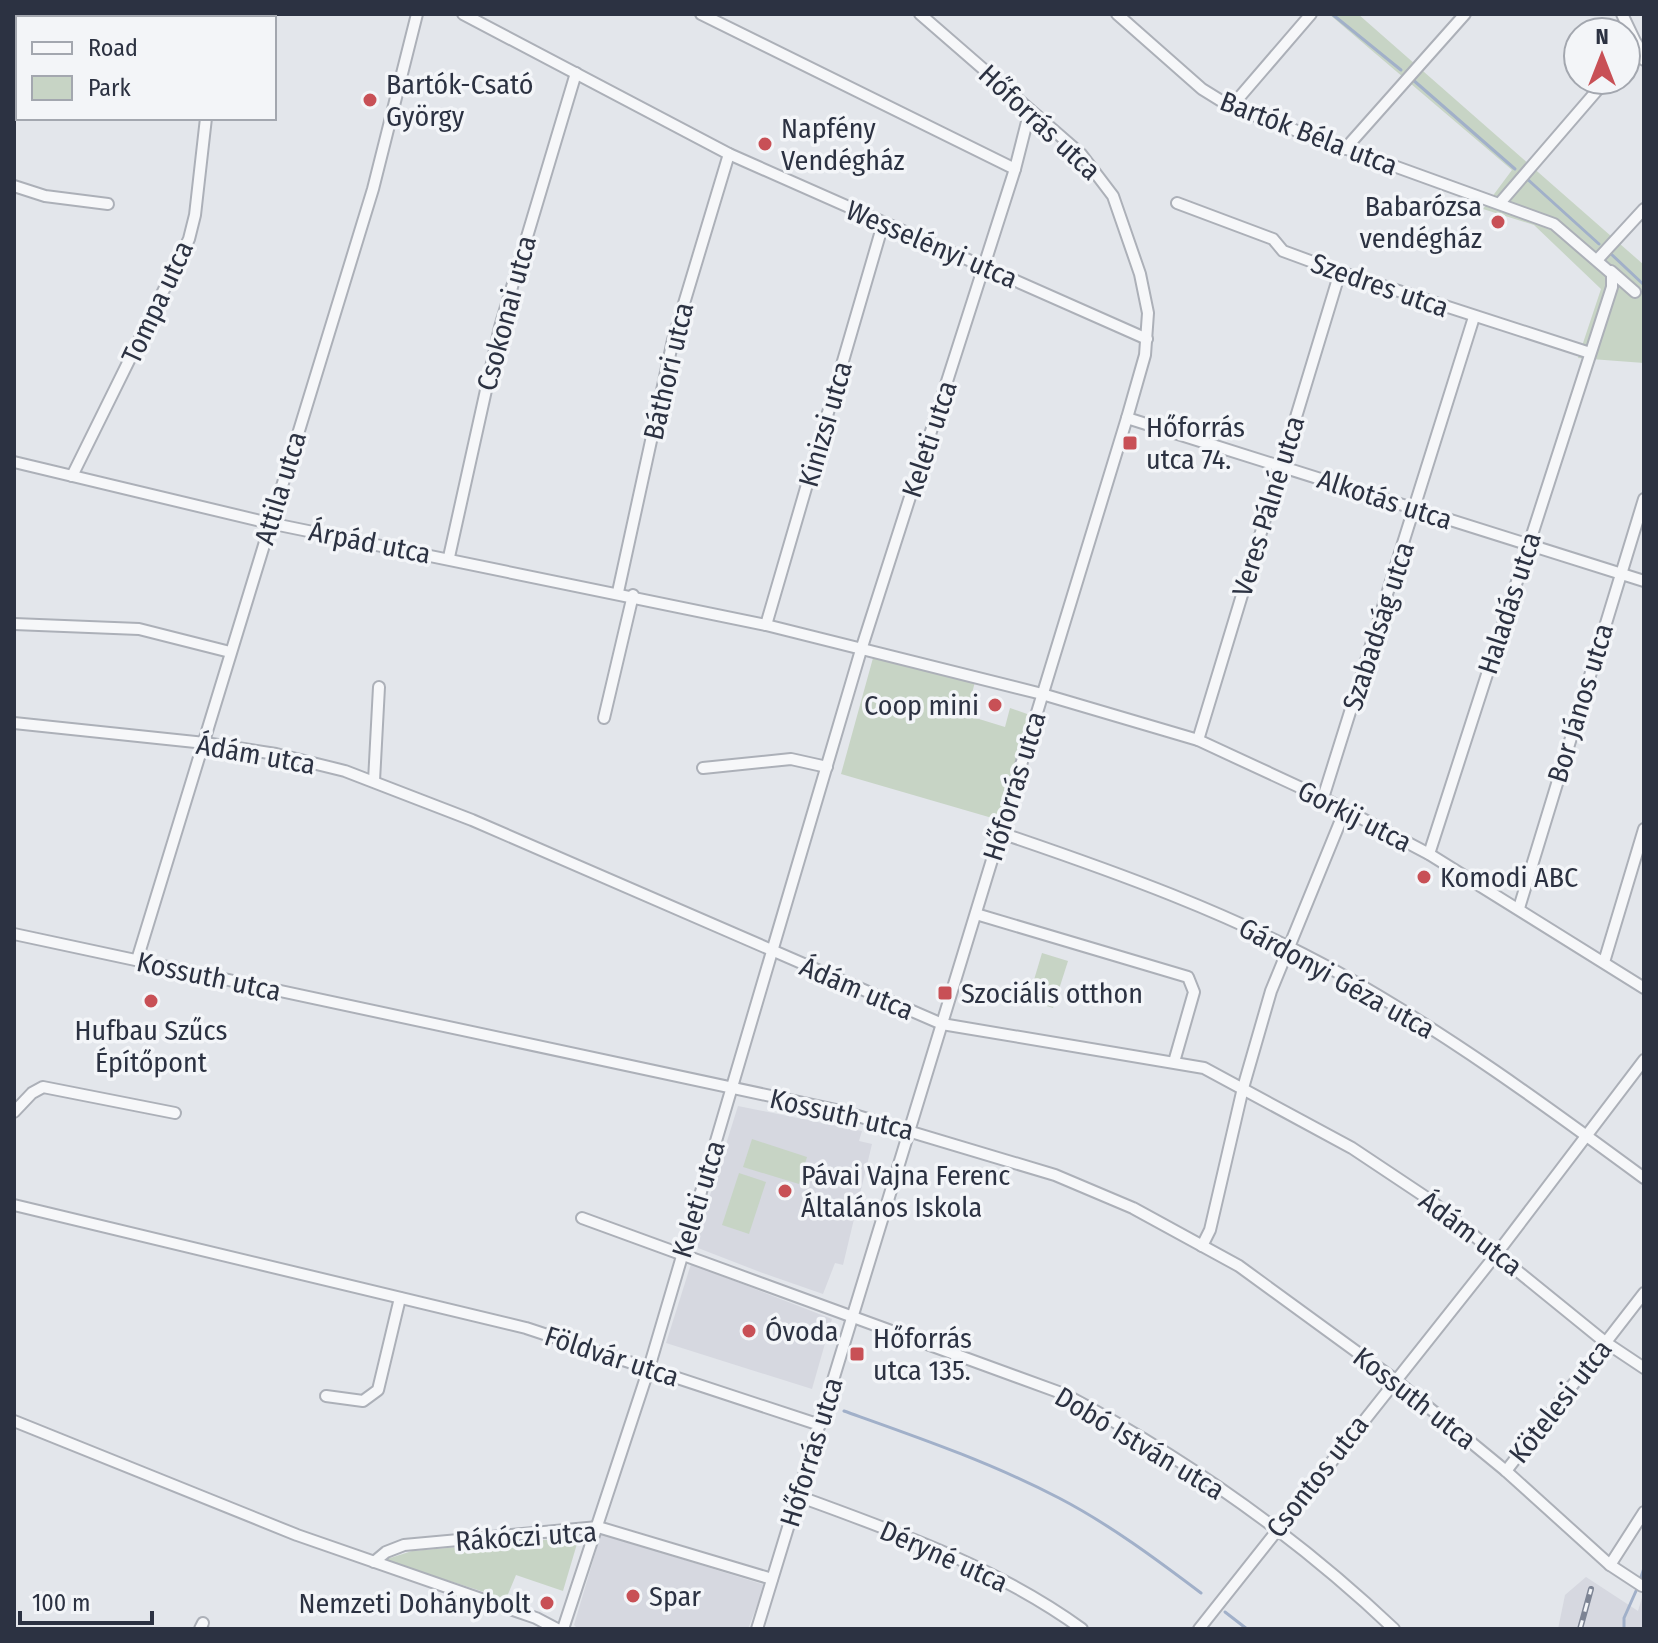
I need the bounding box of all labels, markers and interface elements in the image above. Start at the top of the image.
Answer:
legend [16,16,276,120]
north arrow [1562,16,1642,96]
text: N [1595,23,1609,50]
text: Road [88,34,138,62]
street label: Hőforrás utca [972,58,1107,187]
place label: Bartók-Csató György [386,68,533,133]
text: Park [88,74,131,102]
street label: Bartók Béla utca [1215,84,1402,182]
marker: Bartók-Csató György [361,91,379,109]
place label: Napfény Vendégház [781,112,905,177]
marker: Napfény Vendégház [756,135,774,153]
place label: Babarózsa vendégház [1360,190,1482,255]
street label: Wesselényi utca [841,194,1022,295]
marker: Babarózsa vendégház [1489,213,1507,231]
street label: Csokonai utca [470,232,543,394]
street label: Tompa utca [115,236,200,369]
street label: Szedres utca [1307,247,1453,324]
street label: Báthori utca [637,299,700,443]
street label: Kinizsi utca [792,358,859,491]
street label: Keleti utca [895,377,964,502]
place label: Hőforrás utca 74. [1146,411,1245,476]
street label: Veres Pálné utca [1225,412,1312,600]
street label: Attila utca [248,428,313,549]
marker: Hőforrás utca 74. [1121,434,1139,452]
street label: Alkotás utca [1313,462,1456,537]
street label: Árpád utca [306,515,434,570]
street label: Haladás utca [1471,528,1548,678]
street label: Szabadság utca [1336,538,1421,715]
street label: Bor János utca [1541,620,1620,787]
place label: Coop mini [864,689,979,722]
marker: Coop mini [986,696,1004,714]
street label: Hőforrás utca [976,708,1053,865]
street label: Ádám utca [194,728,318,781]
street label: Gorkij utca [1292,774,1417,859]
place label: Komodi ABC [1440,861,1578,894]
marker: Komodi ABC [1415,868,1433,886]
street label: Gárdonyi Géza utca [1233,911,1440,1046]
street label: Kossuth utca [134,945,284,1008]
street label: Ádám utca [795,950,919,1027]
place label: Szociális otthon [961,977,1143,1010]
marker: Szociális otthon [936,984,954,1002]
marker: Hufbau Szűcs Építőpont [142,992,160,1010]
place label: Hufbau Szűcs Építőpont [75,1014,227,1079]
street label: Kossuth utca [767,1082,917,1147]
street label: Keleti utca [665,1136,732,1262]
place label: Pávai Vajna Ferenc Általános Iskola [801,1159,1010,1224]
marker: Pávai Vajna Ferenc Általános Iskola [776,1182,794,1200]
street label: Ádám utca [1413,1184,1529,1283]
place label: Óvoda [765,1315,838,1348]
street label: Földvár utca [541,1319,683,1394]
marker: Óvoda [740,1322,758,1340]
place label: Hőforrás utca 135. [873,1322,972,1387]
street label: Kötelesi utca [1502,1333,1619,1469]
street label: Kossuth utca [1347,1340,1483,1457]
marker: Hőforrás utca 135. [848,1345,866,1363]
street label: Hőforrás utca [773,1374,850,1531]
street label: Dobó István utca [1049,1380,1230,1507]
street label: Csontos utca [1259,1409,1375,1544]
street label: Déryné utca [875,1514,1013,1599]
street label: Rákóczi utca [454,1515,598,1558]
scale bar [20,1575,152,1625]
place label: Spar [649,1580,701,1613]
place label: Nemzeti Dohánybolt [298,1587,532,1620]
marker: Spar [624,1587,642,1605]
text: 100 m [32,1589,90,1617]
marker: Nemzeti Dohánybolt [538,1594,556,1612]

